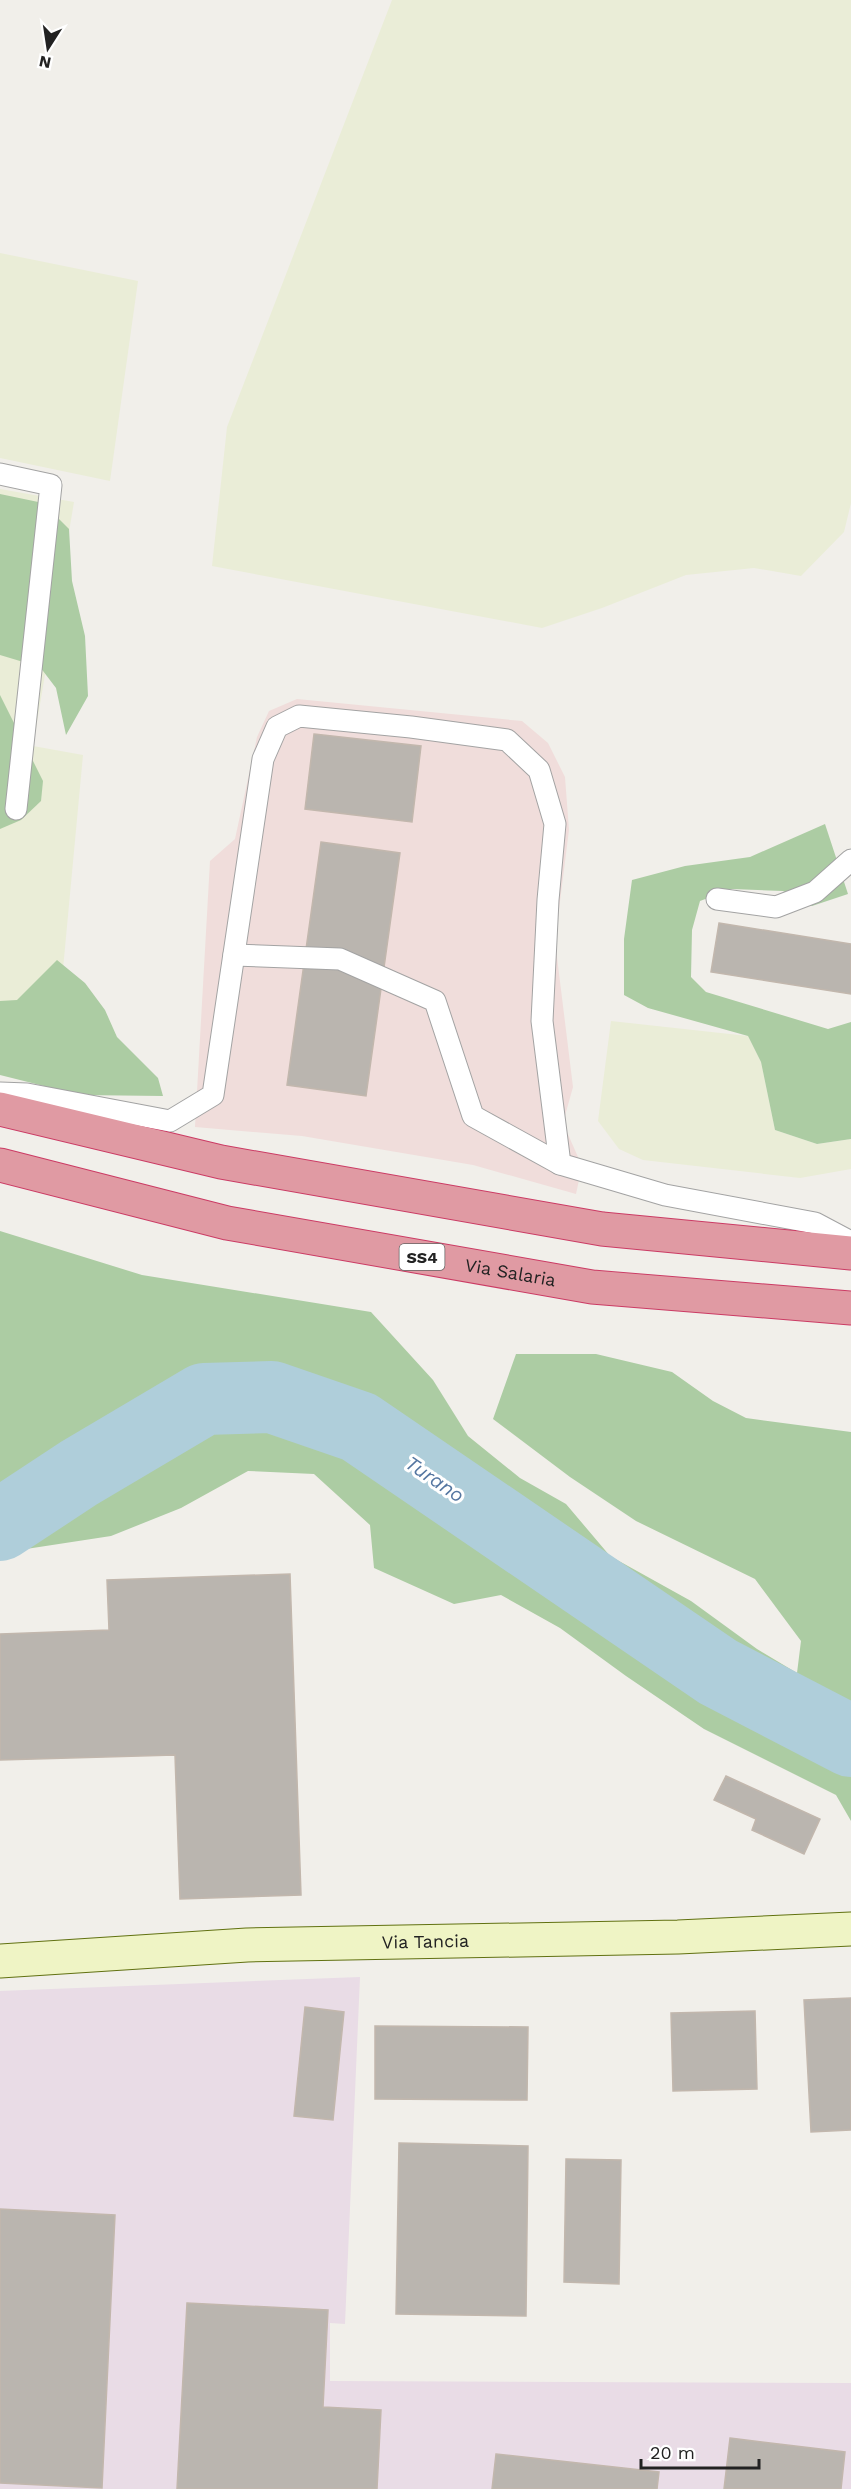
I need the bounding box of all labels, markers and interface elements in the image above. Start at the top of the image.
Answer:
north arrow [18,18,78,78]
text: N [37,52,53,73]
road number: SS4 [400,1244,444,1270]
street label: Via Salaria [463,1254,558,1290]
water label: Turano [401,1451,469,1507]
street label: Via Tancia [382,1930,469,1952]
scale bar [641,2432,760,2470]
text: 20 m [650,2442,695,2463]

